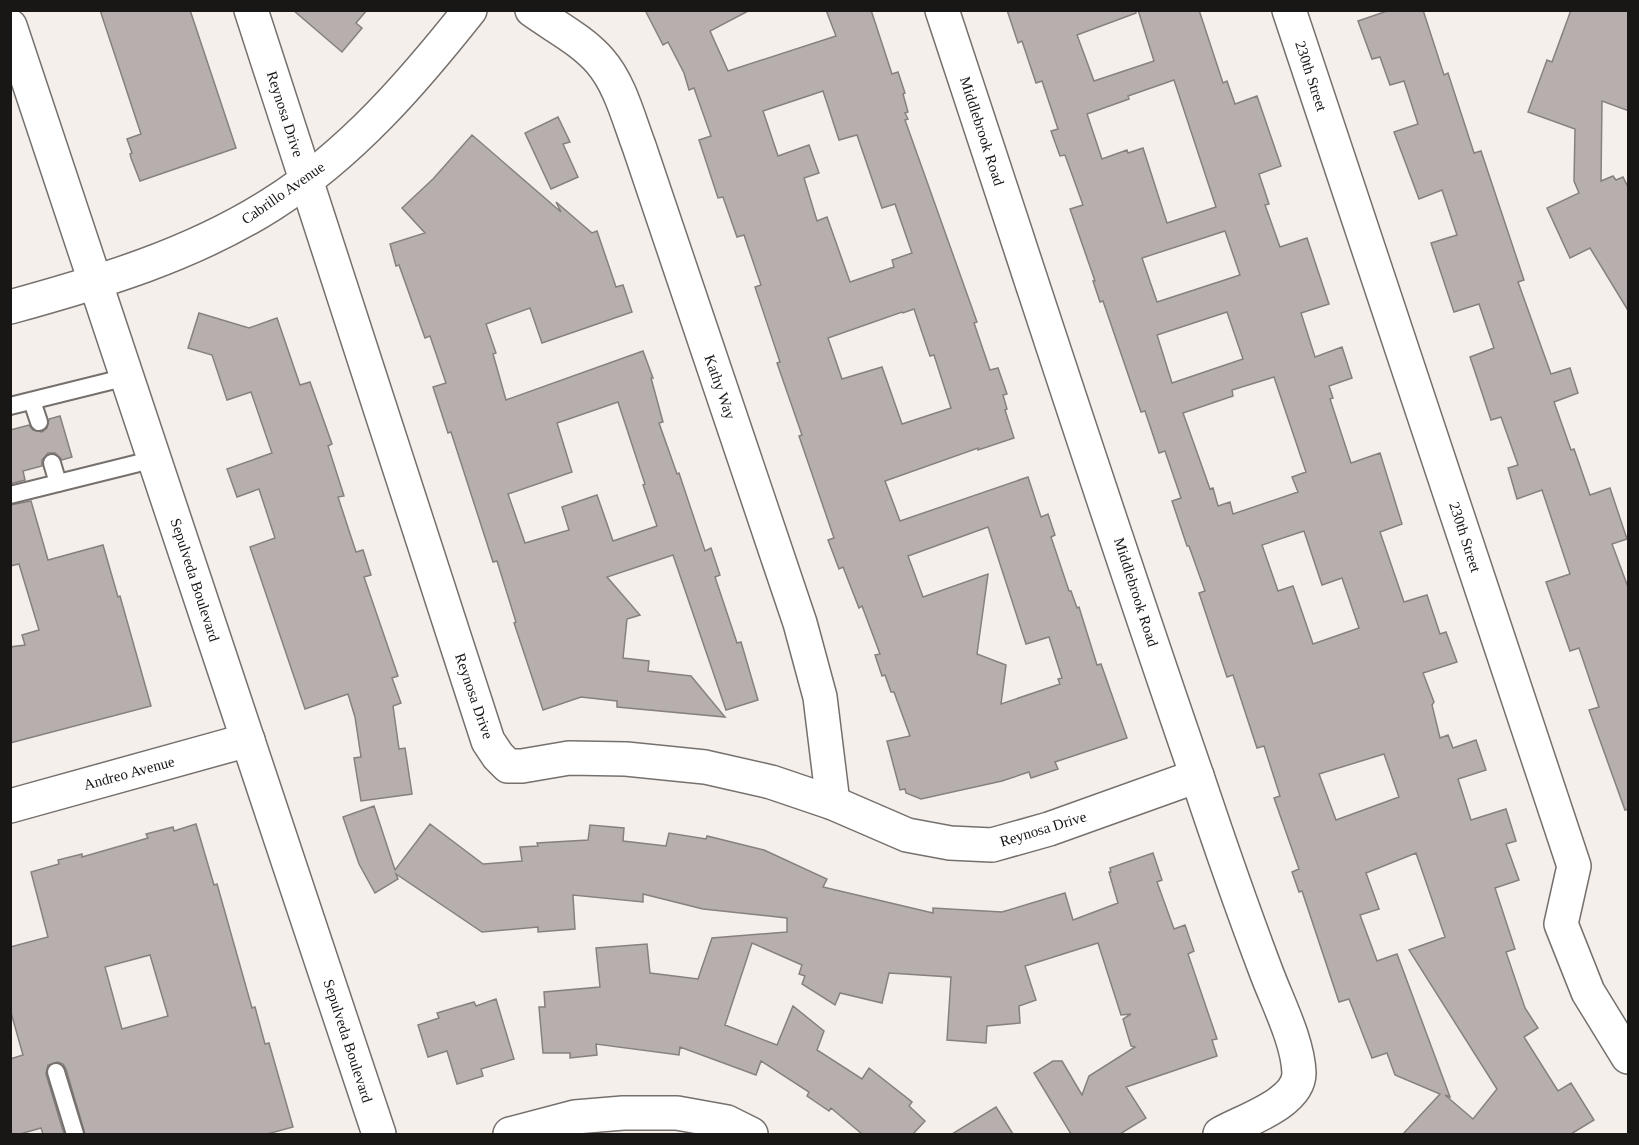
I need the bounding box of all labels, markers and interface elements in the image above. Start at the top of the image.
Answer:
street label: 230th Street [1292,39,1330,114]
street label: Reynosa Drive [264,69,307,159]
street label: Middlebrook Road [957,74,1007,188]
street label: Cabrillo Avenue [238,158,328,228]
street label: Kathy Way [701,353,739,422]
street label: 230th Street [1446,500,1484,575]
street label: Sepulveda Boulevard [168,516,223,644]
street label: Middlebrook Road [1111,535,1161,649]
street label: Reynosa Drive [452,651,496,741]
street label: Andreo Avenue [82,753,177,793]
street label: Reynosa Drive [998,808,1088,850]
street label: Sepulveda Boulevard [321,977,376,1105]

